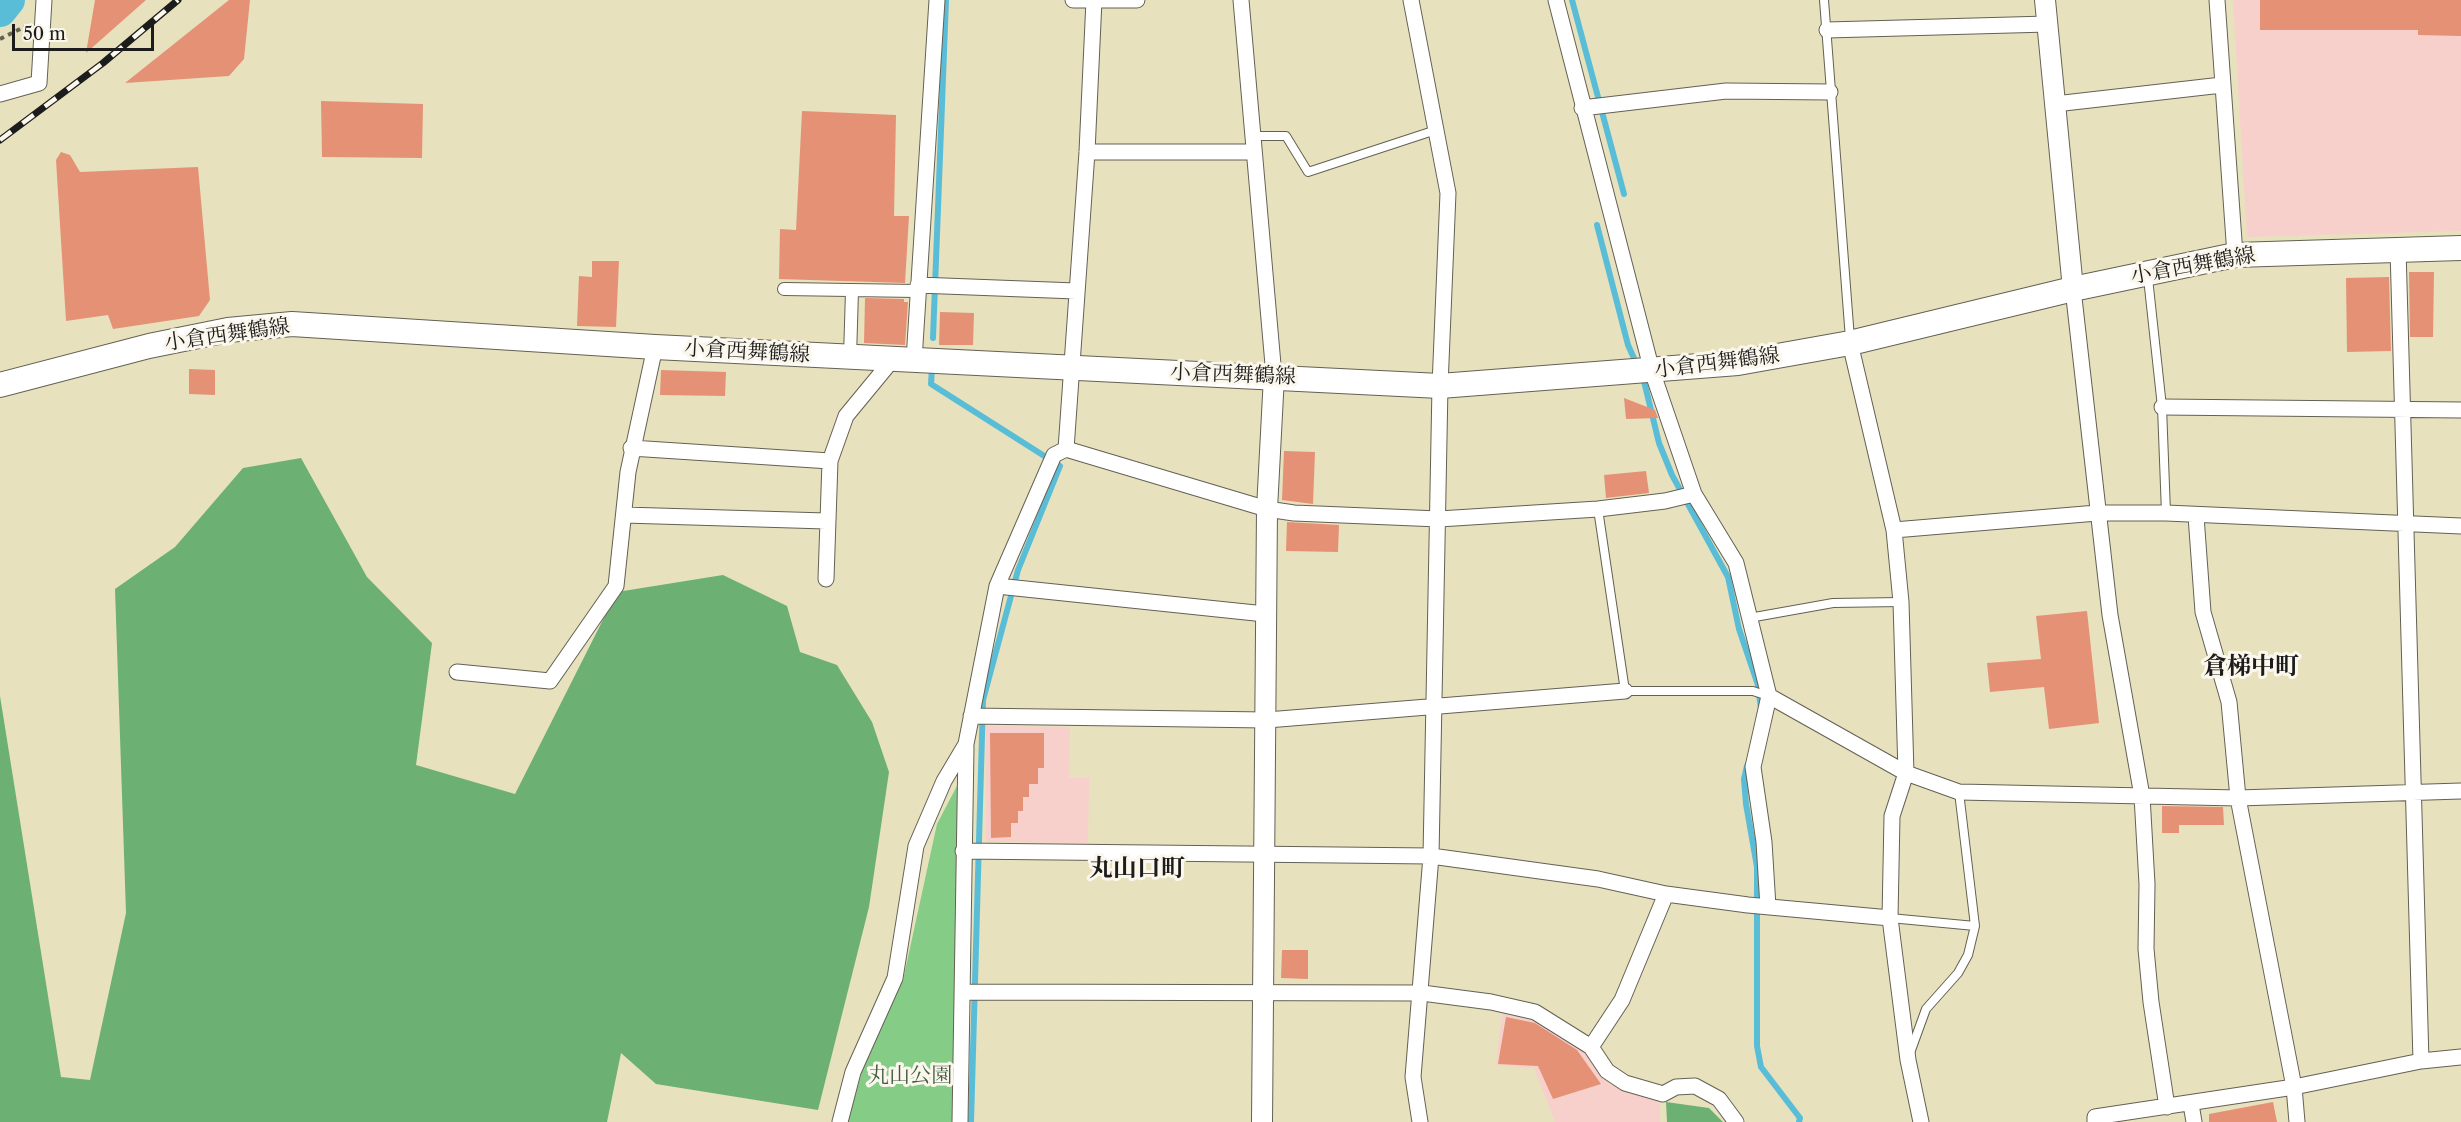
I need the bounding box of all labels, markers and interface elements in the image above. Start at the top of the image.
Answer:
scale bar [15,12,158,50]
text: 50 m [23,23,66,45]
street label: 小倉西舞鶴線 [2129,243,2257,289]
street label: 小倉西舞鶴線 [163,314,291,356]
street label: 小倉西舞鶴線 [683,336,811,368]
street label: 小倉西舞鶴線 [1653,343,1781,383]
street label: 小倉西舞鶴線 [1170,360,1296,390]
district label: 倉梯中町 [2203,653,2299,681]
district label: 丸山口町 [1089,855,1185,883]
park label: 丸山公園 [868,1063,952,1089]

